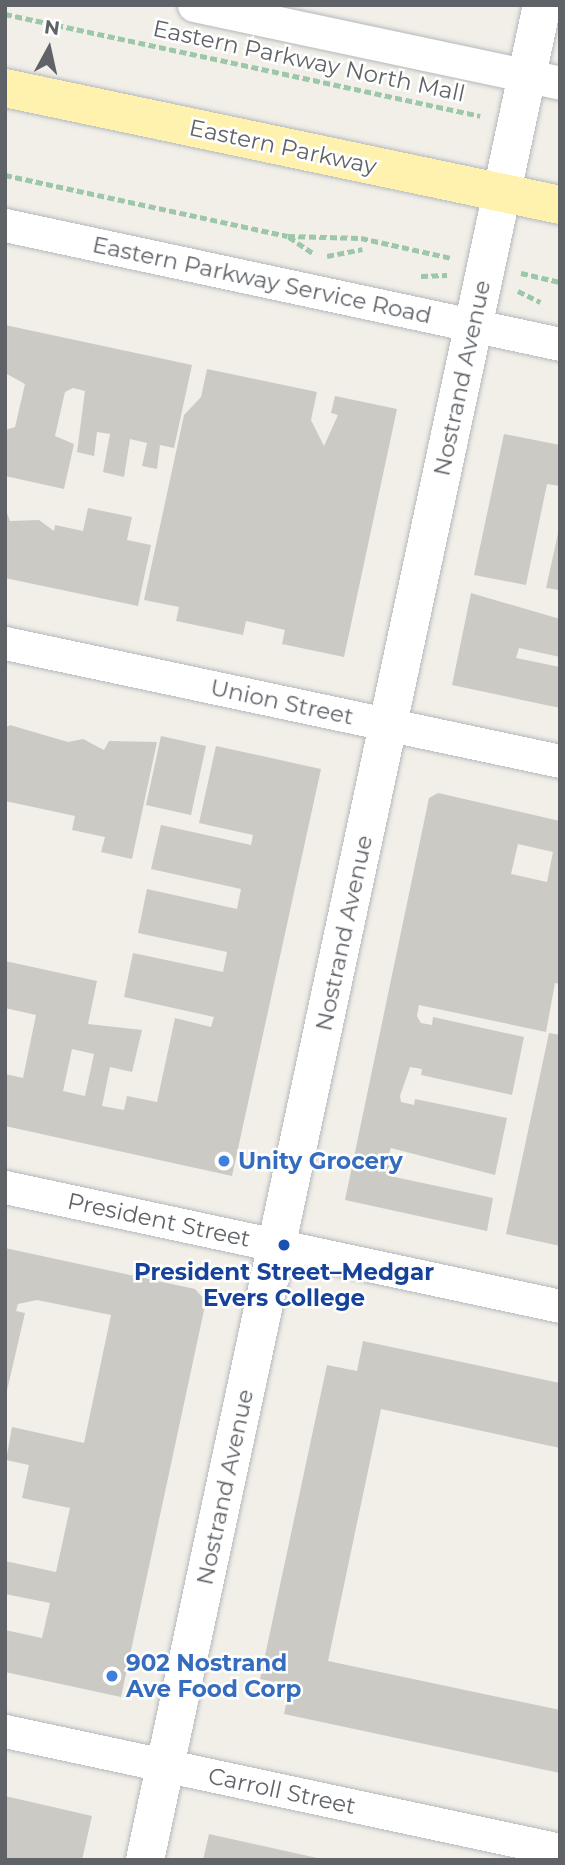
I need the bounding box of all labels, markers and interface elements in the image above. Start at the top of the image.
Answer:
north arrow [14,14,84,84]
street label: Eastern Parkway North Mall [150,14,468,108]
text: N [43,15,61,40]
street label: Eastern Parkway [187,114,379,180]
street label: Eastern Parkway Service Road [90,231,434,329]
street label: Nostrand Avenue [428,278,496,478]
street label: Union Street [208,673,356,731]
street label: Nostrand Avenue [310,833,378,1033]
place label: Unity Grocery [238,1147,403,1175]
marker: Unity Grocery [216,1153,232,1169]
street label: President Street [65,1187,253,1253]
marker: President Street–Medgar Evers College [274,1235,294,1255]
place label: President Street–Medgar Evers College [134,1258,434,1312]
street label: Nostrand Avenue [191,1387,259,1587]
place label: 902 Nostrand Ave Food Corp [126,1649,301,1703]
marker: 902 Nostrand Ave Food Corp [104,1668,120,1684]
street label: Carroll Street [206,1762,358,1820]

